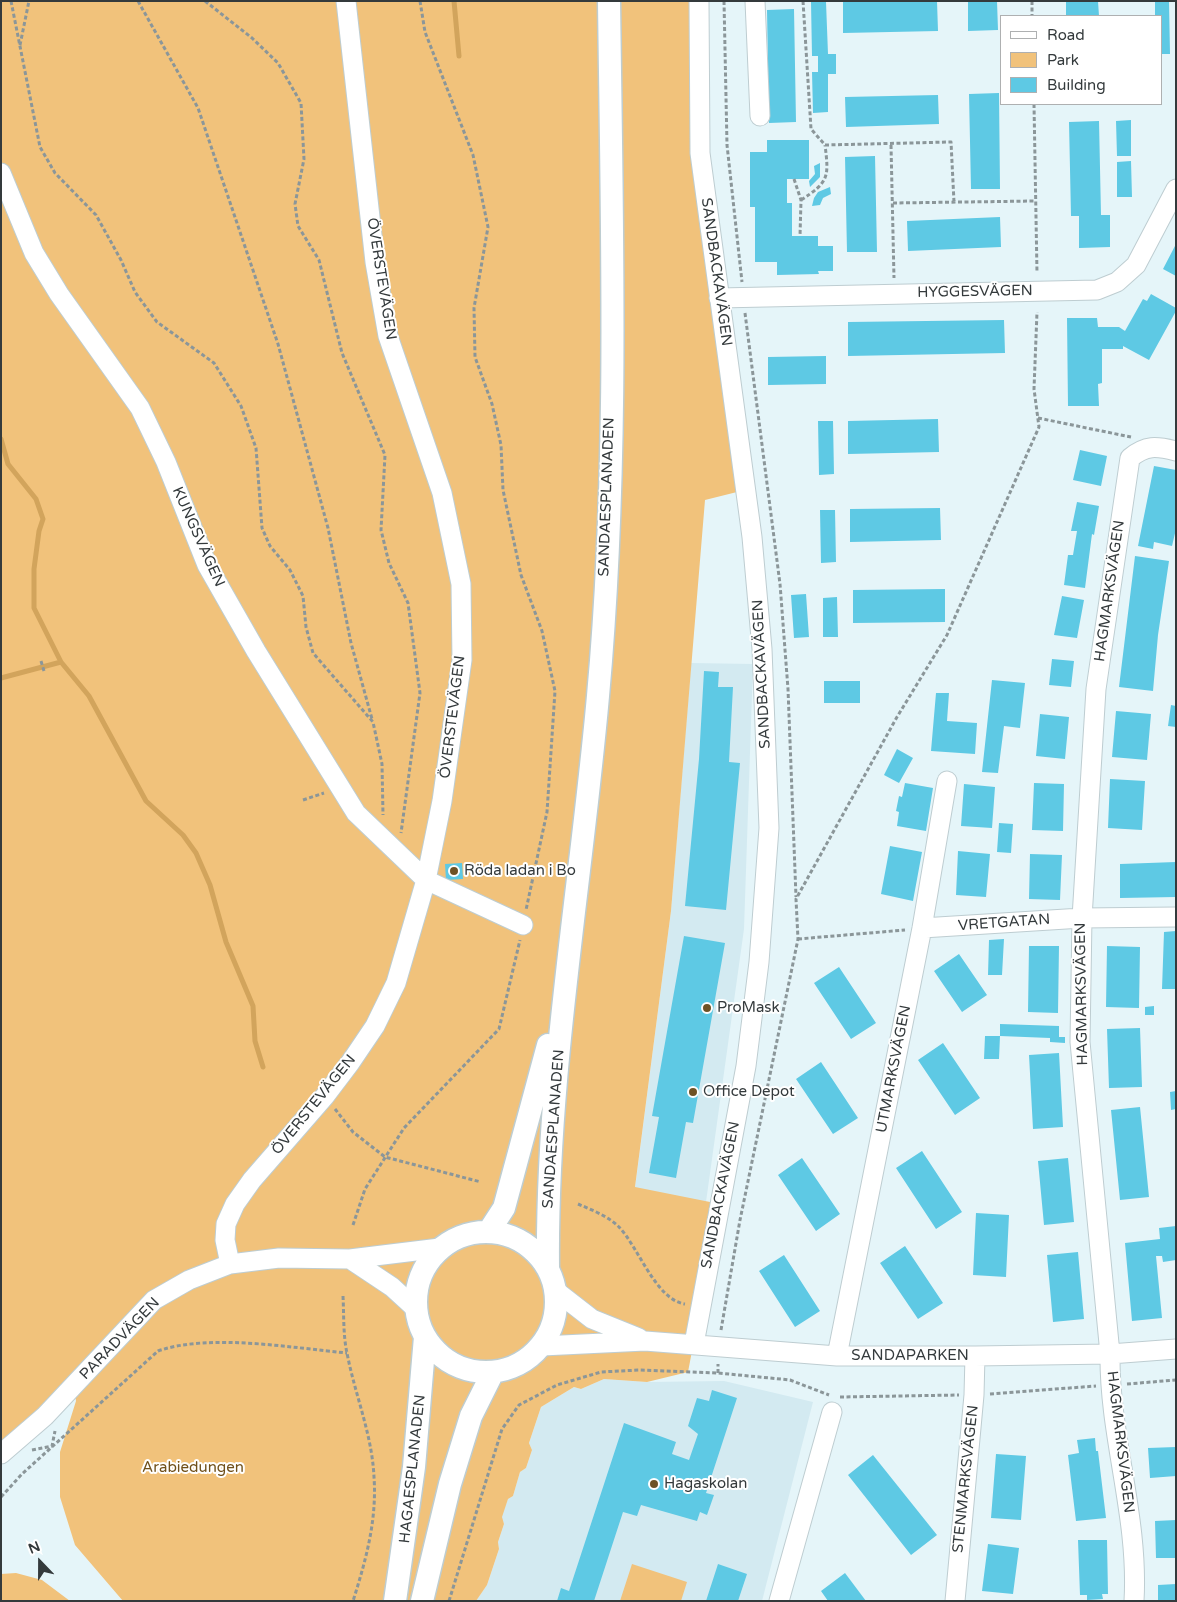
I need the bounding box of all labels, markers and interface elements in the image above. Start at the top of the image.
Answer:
legend [1000,15,1162,105]
text: Road [1047,26,1085,44]
text: Park [1047,51,1079,69]
text: Building [1047,76,1106,94]
street label: SANDBACKAVÄGEN [697,197,735,347]
street label: ÖVERSTEVÄGEN [362,216,400,342]
street label: HYGGESVÄGEN [917,282,1033,302]
street label: SANDAESPLANADEN [595,417,619,577]
street label: KUNGSVÄGEN [168,484,228,590]
street label: HAGMARKSVÄGEN [1091,519,1129,663]
street label: SANDBACKAVÄGEN [749,599,775,749]
street label: ÖVERSTEVÄGEN [437,655,469,779]
place label: Röda ladan i Bo [464,862,576,880]
marker: Röda ladan i Bo [448,865,460,877]
street label: VRETGATAN [957,911,1051,935]
street label: HAGMARKSVÄGEN [1072,922,1092,1066]
place label: ProMask [717,999,780,1017]
marker: ProMask [701,1002,713,1014]
street label: UTMARKSVÄGEN [873,1004,915,1134]
street label: SANDAESPLANADEN [539,1049,569,1209]
street label: ÖVERSTEVÄGEN [268,1051,360,1159]
place label: Office Depot [703,1083,795,1101]
marker: Office Depot [687,1086,699,1098]
street label: SANDBACKAVÄGEN [698,1120,744,1270]
street label: PARADVÄGEN [76,1294,164,1384]
street label: SANDAPARKEN [851,1347,969,1365]
street label: HAGMARKSVÄGEN [1102,1370,1138,1514]
street label: HAGAESPLANADEN [396,1394,430,1544]
street label: STENMARKSVÄGEN [949,1404,983,1554]
park label: Arabiedungen [142,1459,244,1477]
place label: Hagaskolan [664,1475,747,1493]
marker: Hagaskolan [648,1478,660,1490]
north arrow [15,1537,65,1587]
text: N [26,1538,43,1558]

